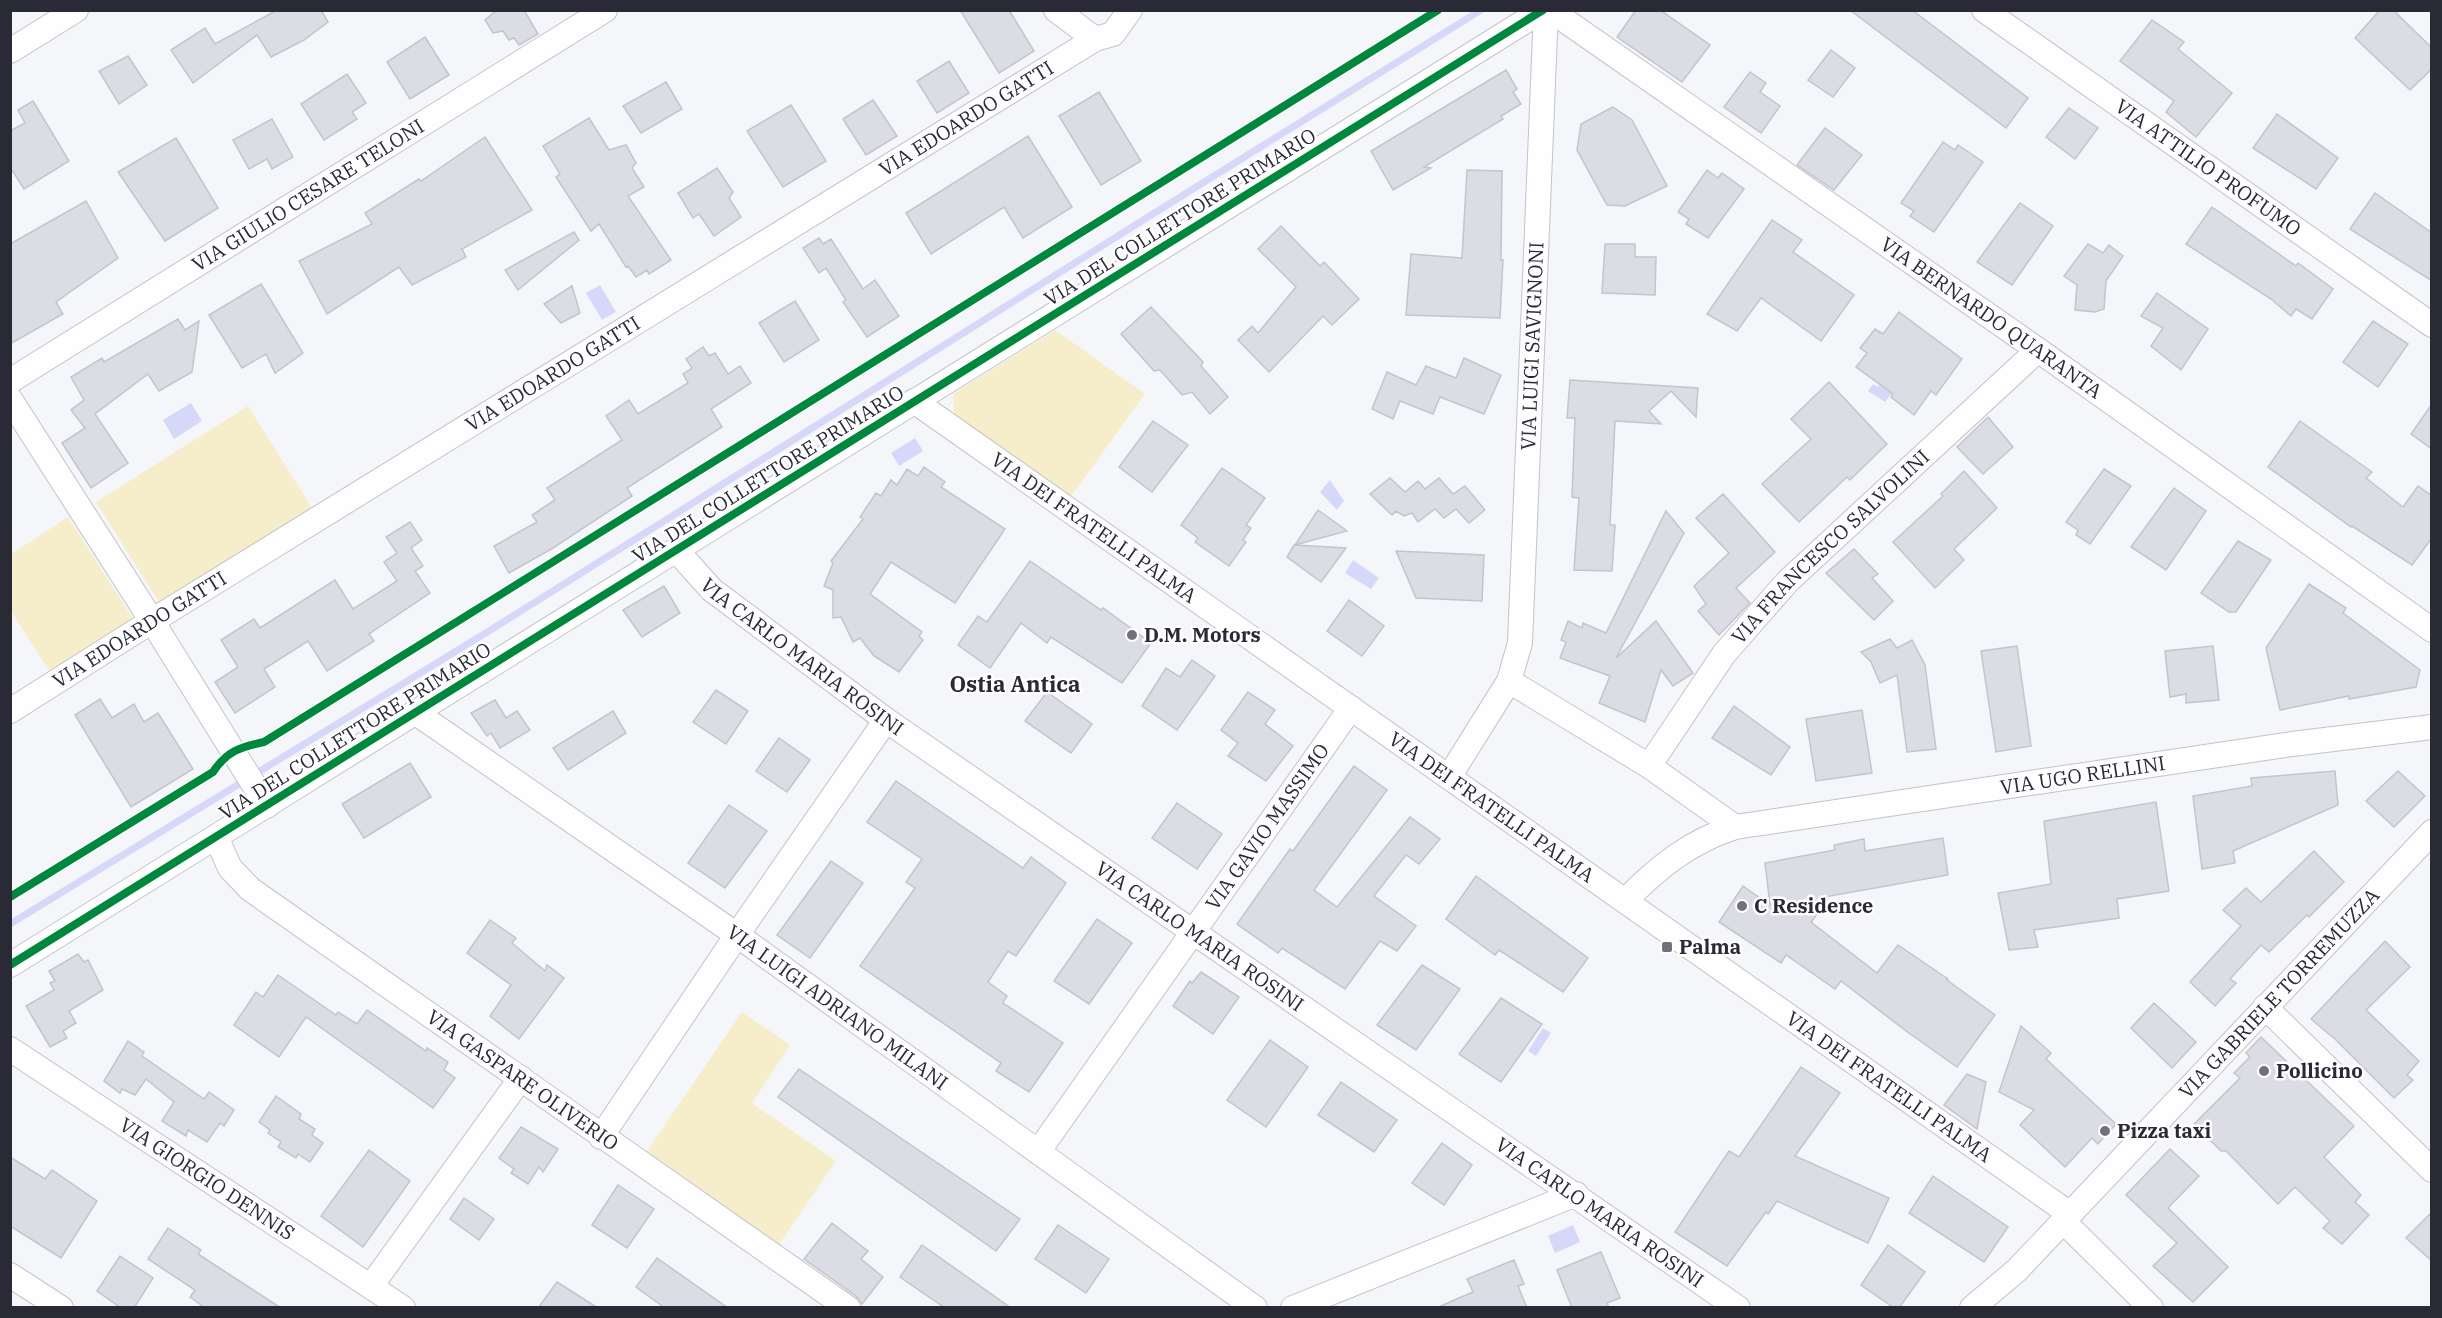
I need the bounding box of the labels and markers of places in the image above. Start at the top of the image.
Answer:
place label: D.M. Motors [1144,621,1261,648]
marker: D.M. Motors [1125,628,1139,642]
place label: C Residence [1754,892,1873,919]
marker: C Residence [1735,899,1749,913]
place label: Palma [1679,933,1741,960]
marker: Palma [1660,940,1674,954]
place label: Pollicino [2276,1057,2363,1084]
marker: Pollicino [2257,1064,2271,1078]
place label: Pizza taxi [2117,1117,2212,1144]
marker: Pizza taxi [2098,1124,2112,1138]

